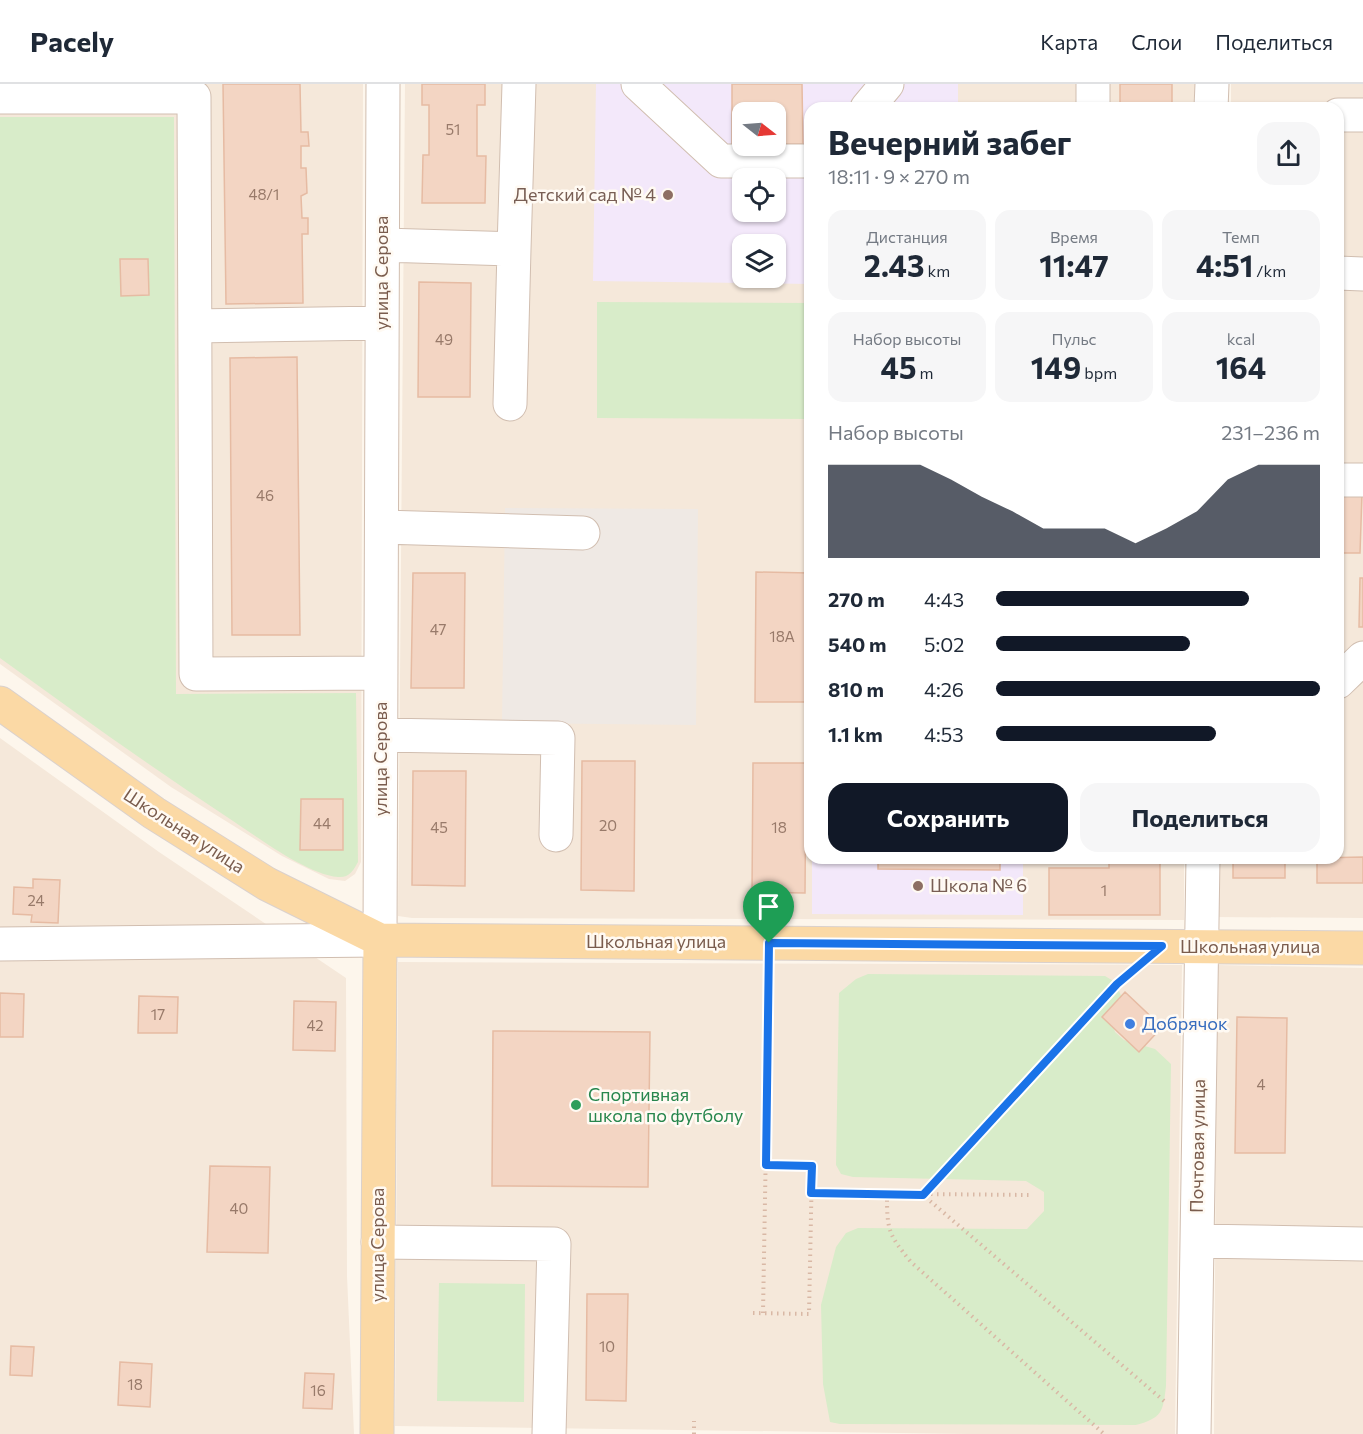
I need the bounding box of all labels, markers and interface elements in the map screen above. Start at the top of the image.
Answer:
text: Pacely [30,24,114,58]
text: Карта [1040,29,1098,54]
text: Слои [1131,29,1182,54]
text: Поделиться [1215,29,1333,54]
north arrow [732,102,786,156]
map controls [732,102,786,288]
house number: 51 [445,120,461,138]
text: Вечерний забег [828,121,1071,162]
button: share [1257,122,1320,185]
text: 18:11 · 9 × 270 m [828,164,970,188]
button: locate [732,168,786,222]
place label: Детский сад № 4 [514,183,656,205]
house number: 48/1 [249,185,279,203]
marker: Детский сад № 4 [661,188,675,202]
street label: улица Серова [370,216,392,330]
text: Дистанция [866,227,948,246]
text: Время [1050,227,1098,246]
text: Темп [1222,227,1260,246]
button: layers [732,234,786,288]
text: 2.43 [864,246,924,283]
text: 11:47 [1039,246,1109,283]
text: 4:51 [1196,246,1253,283]
text: km [924,261,950,280]
text: /km [1253,261,1286,280]
text: Набор высоты [853,329,961,348]
text: Пульс [1051,329,1097,348]
text: kcal [1227,329,1255,348]
house number: 49 [435,330,453,348]
text: 45 [881,348,916,385]
text: 149 [1031,348,1081,385]
text: 164 [1216,348,1266,385]
text: m [916,363,933,382]
text: bpm [1081,363,1117,382]
text: Набор высоты [828,420,964,444]
text: 231–236 m [1221,420,1320,444]
house number: 46 [256,486,274,504]
text: 270 m [828,587,885,611]
text: 4:43 [924,587,964,611]
house number: 47 [430,620,446,638]
house number: 18А [769,627,795,645]
text: 540 m [828,632,887,656]
text: 5:02 [924,632,964,656]
text: 810 m [828,677,884,701]
text: 4:26 [924,677,964,701]
street label: улица Серова [369,702,391,816]
text: 1.1 km [828,722,883,746]
text: 4:53 [924,722,964,746]
street label: Школьная улица [120,783,249,878]
button: Сохранить [828,783,1068,852]
button: Поделиться [1080,783,1320,852]
house number: 44 [313,814,331,832]
house number: 20 [599,816,617,834]
house number: 45 [430,818,448,836]
house number: 18 [771,818,787,836]
place label: Школа № 6 [930,874,1027,896]
marker: Школа № 6 [911,879,925,893]
pin [743,881,794,943]
house number: 1 [1101,881,1107,899]
icon: arrive [752,890,785,923]
house number: 24 [27,891,45,909]
street label: Школьная улица [586,930,726,952]
street label: Школьная улица [1180,935,1320,957]
house number: 17 [151,1005,165,1023]
place label: Добрячок [1142,1012,1228,1034]
house number: 42 [306,1016,324,1034]
marker: Добрячок [1123,1017,1137,1031]
house number: 4 [1257,1075,1266,1093]
street label: Почтовая улица [1185,1079,1209,1213]
place label: Спортивная школа по футболу [588,1083,743,1126]
marker: Спортивная школа по футболу [569,1098,583,1112]
street label: улица Серова [366,1188,388,1302]
house number: 40 [230,1199,248,1217]
house number: 10 [599,1337,615,1355]
house number: 18 [127,1375,143,1393]
house number: 16 [310,1381,326,1399]

